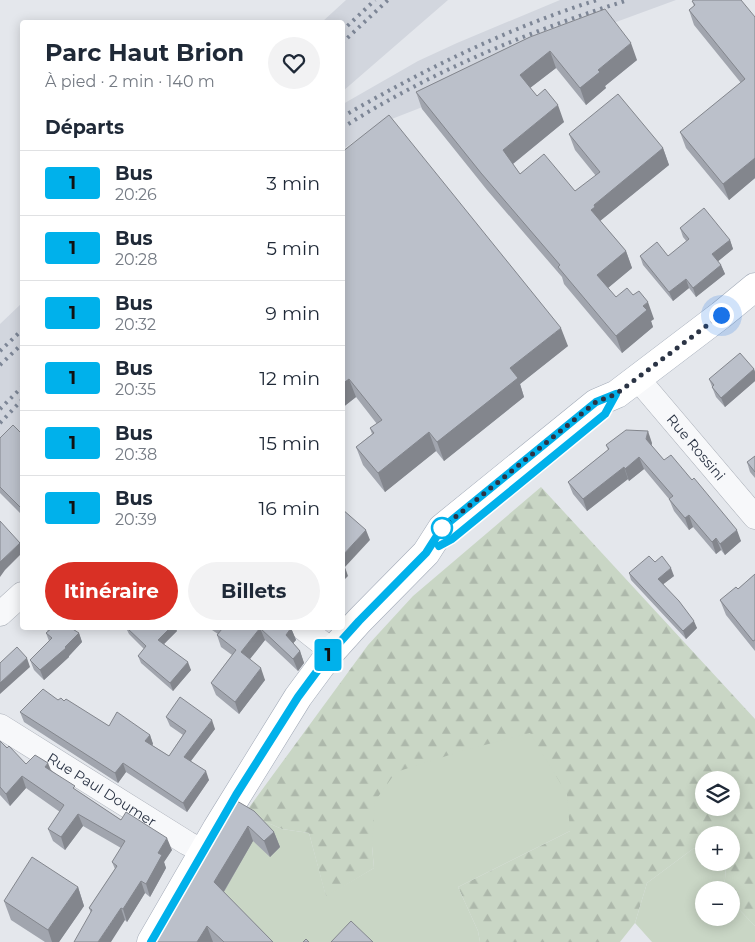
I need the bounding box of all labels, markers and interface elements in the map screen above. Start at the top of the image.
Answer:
button: heart [268,37,320,89]
text: Parc Haut Brion [45,38,244,67]
text: À pied · 2 min · 140 m [45,72,215,91]
text: Départs [45,116,124,139]
text: Bus [115,162,153,185]
text: 1 [69,172,76,194]
text: 3 min [266,172,320,195]
text: 20:26 [115,185,157,204]
text: Bus [115,227,153,250]
text: 1 [69,237,76,259]
text: 5 min [266,237,320,260]
text: 20:28 [115,250,157,269]
text: Bus [115,292,153,315]
text: 1 [69,302,76,324]
text: 9 min [265,302,320,325]
your location [709,303,734,328]
text: 20:32 [115,315,156,334]
text: Bus [115,357,153,380]
text: 1 [69,367,76,389]
text: 12 min [259,367,320,390]
text: 20:35 [115,380,156,399]
street label: Rue Rossini [663,411,729,484]
text: Bus [115,422,153,445]
text: 1 [69,432,76,454]
text: 15 min [259,432,320,455]
text: 20:38 [115,445,157,464]
text: Bus [115,487,153,510]
text: 1 [69,497,76,519]
text: 16 min [258,497,320,520]
text: 20:39 [115,510,157,529]
unlabelled marker [431,517,453,539]
button: Itinéraire [45,562,178,620]
button: Billets [188,562,320,620]
line badge: 1 [312,639,344,671]
text: 1 [324,644,332,666]
street label: Rue Paul Doumer [44,749,160,831]
map controls [695,771,740,926]
button: layers [695,771,740,816]
button: + [695,826,740,871]
button: − [695,881,740,926]

